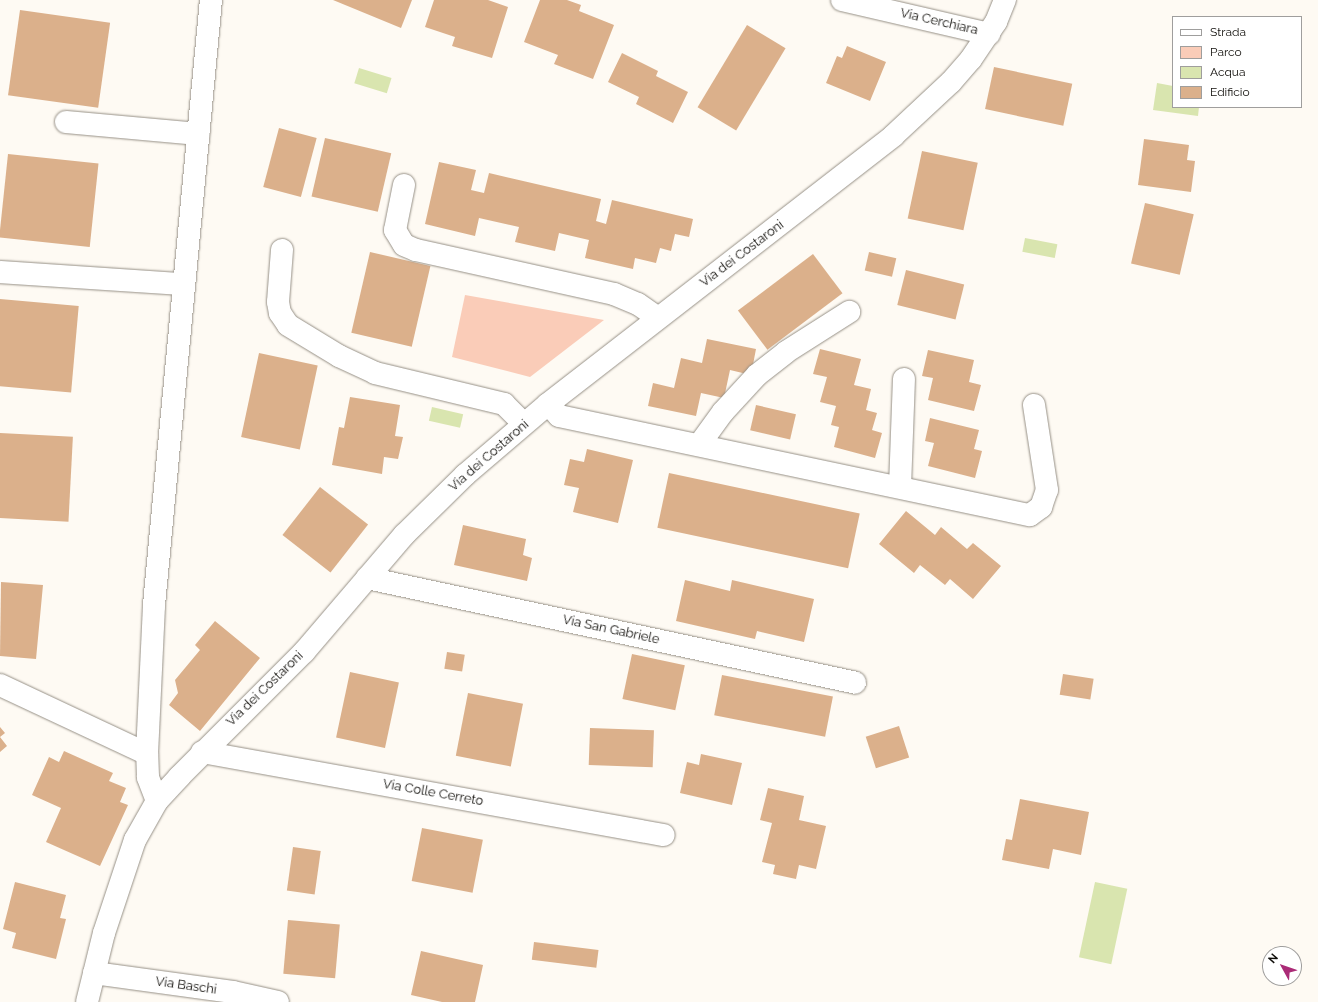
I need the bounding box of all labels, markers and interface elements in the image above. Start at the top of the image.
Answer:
street label: Via Cerchiara [899,5,979,39]
legend [1172,16,1302,108]
text: Strada [1210,25,1246,39]
text: Parco [1210,45,1242,59]
text: Acqua [1210,65,1246,79]
text: Edificio [1210,85,1250,99]
street label: Via dei Costaroni [697,217,787,291]
street label: Via dei Costaroni [446,417,532,495]
street label: Via San Gabriele [561,612,661,648]
street label: Via dei Costaroni [223,648,307,730]
street label: Via Colle Cerreto [382,776,484,810]
north arrow [1262,946,1302,986]
text: N [1266,951,1281,966]
street label: Via Baschi [154,974,218,998]

